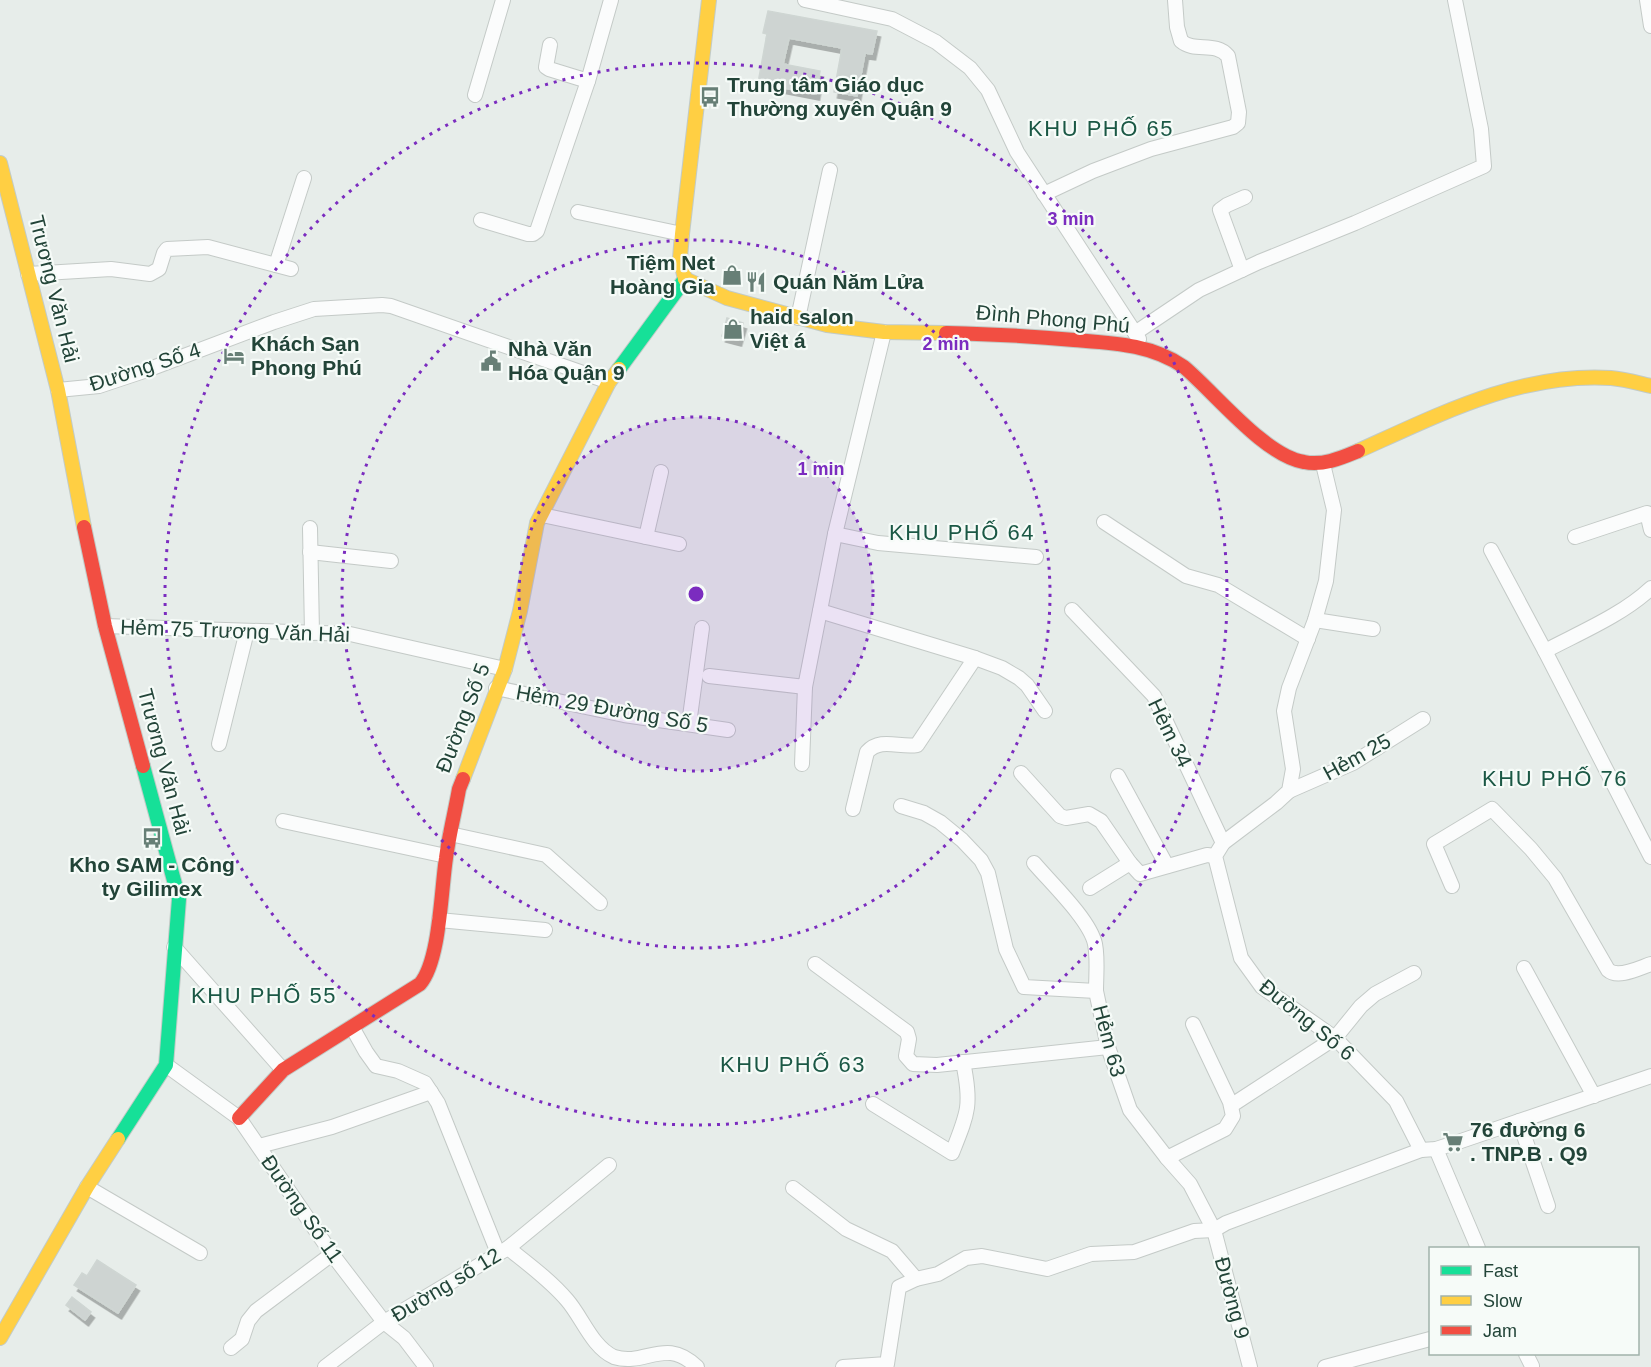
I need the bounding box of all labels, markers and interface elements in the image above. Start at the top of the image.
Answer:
place label: Trung tâm Giáo dục Thường xuyên Quận 9 [727,73,952,120]
bus stop icon: Trung tâm Giáo dục Thường xuyên Quận 9 [698,85,722,109]
district label: KHU PHỐ 65 [1028,115,1174,141]
text: 3 min [1047,209,1095,229]
street label: Trương Văn Hải [25,213,84,365]
place label: Tiệm Net Hoàng Gia [610,251,715,298]
shop icon: Tiệm Net Hoàng Gia [720,263,744,287]
restaurant icon: Quán Năm Lửa [744,270,768,294]
place label: Quán Năm Lửa [773,270,924,293]
street label: Đình Phong Phú [975,300,1131,337]
place label: haid salon Việt á [750,305,854,352]
shop icon: haid salon Việt á [721,317,745,341]
place label: Khách Sạn Phong Phú [251,332,362,379]
text: 2 min [922,334,970,354]
place label: Nhà Văn Hóa Quận 9 [508,337,625,384]
street label: Đường Số 4 [86,338,204,395]
hotel icon: Khách Sạn Phong Phú [222,344,246,368]
public building icon: Nhà Văn Hóa Quận 9 [479,349,503,373]
text: 1 min [797,459,845,479]
district label: KHU PHỐ 64 [889,519,1035,545]
centre of rings [686,584,706,604]
street label: Hẻm 75 Trương Văn Hải [120,615,350,646]
street label: Đường Số 5 [431,660,494,776]
street label: Hẻm 29 Đường Số 5 [514,680,710,737]
street label: Trương Văn Hải [134,686,195,838]
street label: Hẻm 34 [1144,695,1197,771]
street label: Hẻm 25 [1319,729,1394,784]
district label: KHU PHỐ 76 [1482,765,1628,791]
bus stop icon: Kho SAM - Công ty Gilimex [140,826,164,850]
place label: Kho SAM - Công ty Gilimex [69,853,235,900]
street label: Đường Số 6 [1255,974,1359,1065]
district label: KHU PHỐ 55 [191,982,337,1008]
street label: Hẻm 63 [1089,1002,1130,1079]
district label: KHU PHỐ 63 [720,1051,866,1077]
place label: 76 đường 6 . TNP.B . Q9 [1470,1118,1587,1165]
supermarket icon: 76 đường 6 . TNP.B . Q9 [1441,1130,1465,1154]
street label: Đường Số 11 [257,1151,348,1267]
street label: Đường số 12 [387,1243,505,1326]
legend [1429,1247,1639,1355]
street label: Đường 9 [1211,1254,1254,1341]
text: Fast [1483,1261,1518,1281]
text: Slow [1483,1291,1523,1311]
text: Jam [1483,1321,1517,1341]

